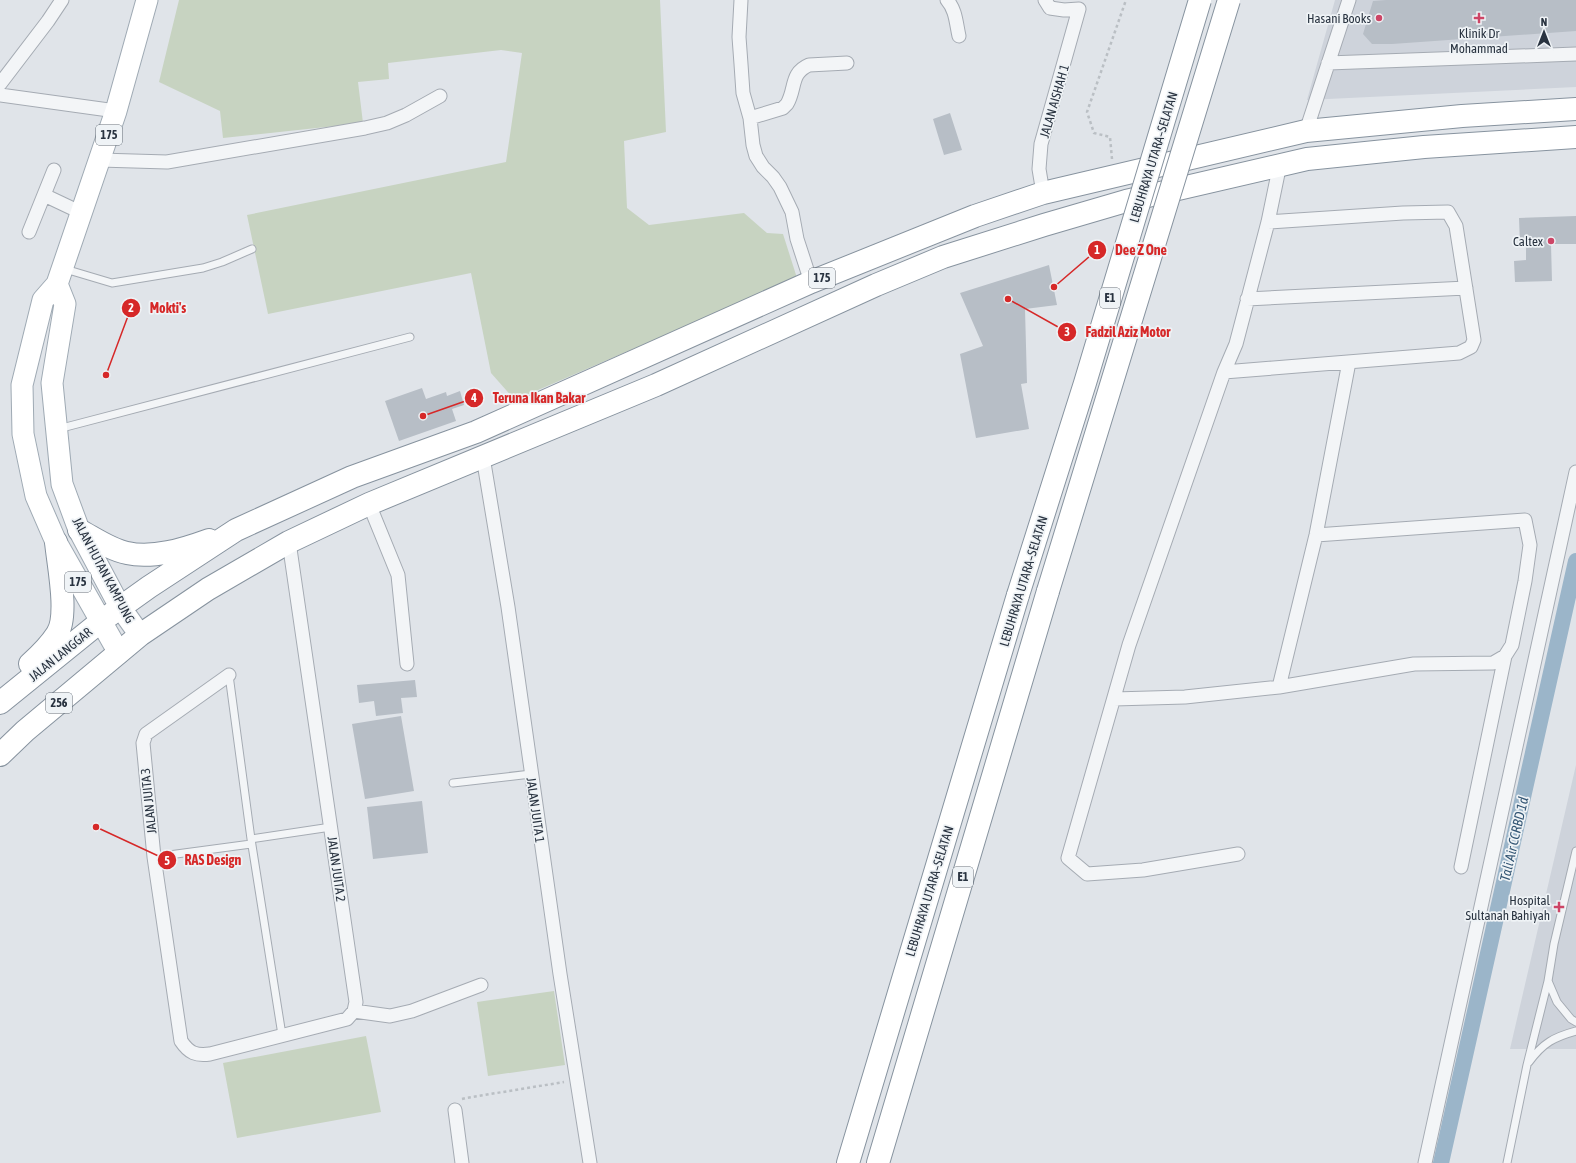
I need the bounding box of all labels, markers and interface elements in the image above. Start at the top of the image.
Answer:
place label: Hasani Books [1307,11,1371,26]
marker: Klinik Dr Mohammad [1473,12,1485,24]
north arrow [1524,12,1564,52]
marker: Hasani Books [1374,13,1384,23]
text: N [1541,16,1547,28]
place label: Klinik Dr Mohammad [1450,26,1508,56]
street label: JALAN AISHAH 1 [1037,63,1072,140]
street label: LEBUHRAYA UTARA–SELATAN [1126,90,1181,224]
road number: 175 [96,125,122,145]
place label: Caltex [1513,234,1544,249]
marker: Caltex [1546,236,1556,246]
callout: Dee Z One [1087,237,1175,263]
text: Dee Z One [1115,242,1167,258]
text: 1 [1094,243,1100,257]
road number: 175 [809,268,835,288]
road number: E1 [1100,288,1120,308]
callout: Mokti's [121,295,194,321]
text: Mokti's [150,300,186,316]
text: 2 [128,301,134,315]
callout: Fadzil Aziz Motor [1057,319,1178,345]
text: Fadzil Aziz Motor [1085,324,1171,340]
text: 3 [1064,325,1070,339]
callout: Teruna Ikan Bakar [464,385,593,411]
text: Teruna Ikan Bakar [493,390,586,406]
text: 4 [470,391,477,405]
street label: LEBUHRAYA UTARA–SELATAN [996,514,1051,648]
street label: JALAN HUTAN KAMPUNG [69,515,138,626]
road number: 175 [65,572,91,592]
street label: JALAN LANGGAR [26,624,95,684]
road number: 256 [46,693,72,713]
street label: JALAN JUITA 3 [138,767,159,835]
street label: JALAN JUITA 1 [523,776,548,844]
water label: Tali Air CCRBD 1d [1497,795,1532,883]
street label: LEBUHRAYA UTARA–SELATAN [902,824,957,958]
street label: JALAN JUITA 2 [324,835,349,903]
callout: RAS Design [157,847,250,873]
text: RAS Design [185,852,242,868]
text: 5 [164,854,170,868]
road number: E1 [953,867,973,887]
place label: Hospital Sultanah Bahiyah [1466,893,1551,923]
marker: Hospital Sultanah Bahiyah [1553,901,1565,913]

